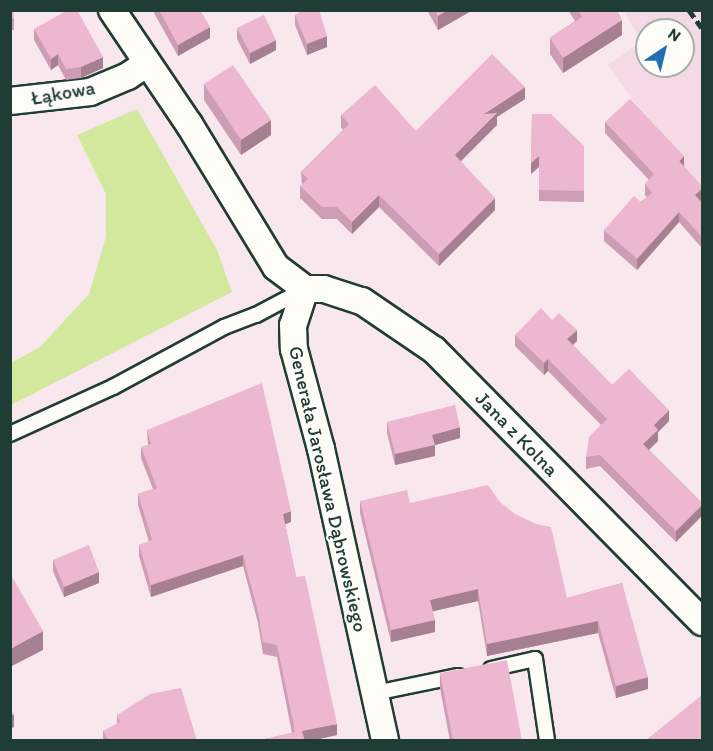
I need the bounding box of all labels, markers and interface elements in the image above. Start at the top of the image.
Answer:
north arrow [635,18,695,78]
text: N [665,24,684,45]
street label: Łąkowa [29,76,97,110]
street label: Generała Jarosława Dąbrowskiego [283,343,373,635]
street label: Jana z Kolna [471,387,563,481]

